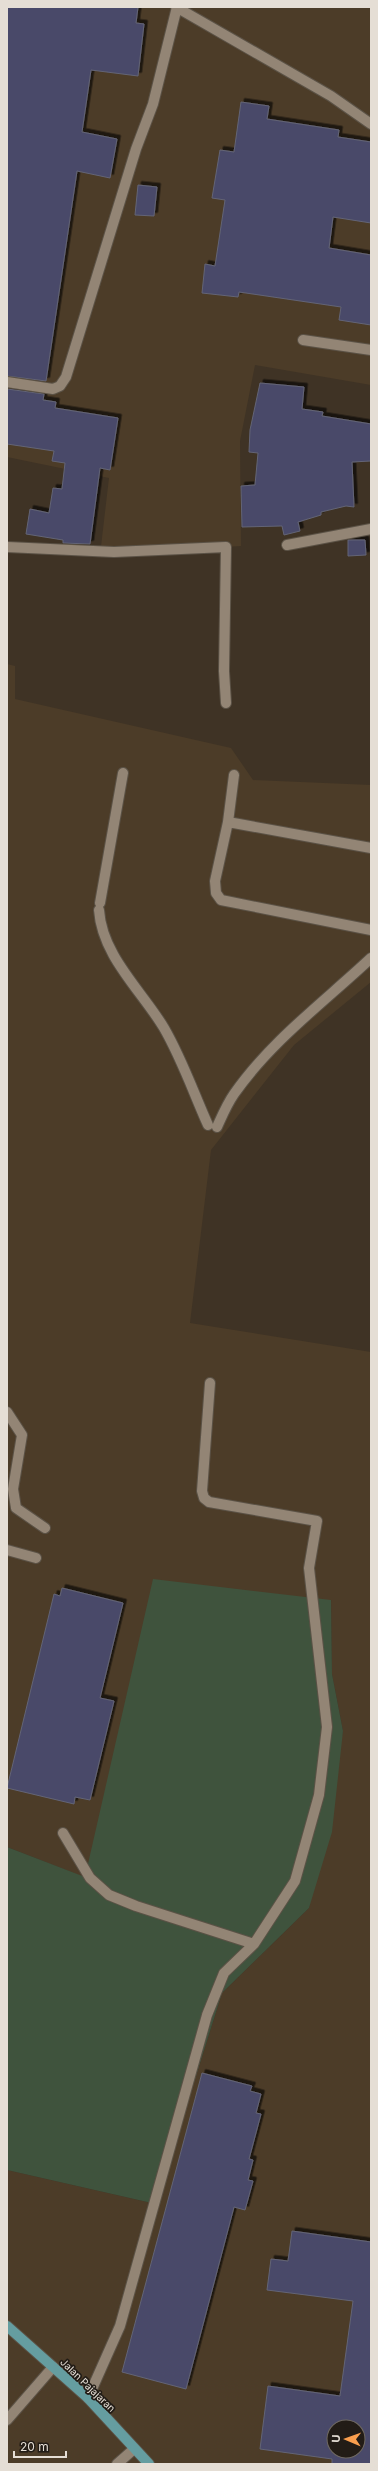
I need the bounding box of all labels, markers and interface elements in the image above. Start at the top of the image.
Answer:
street label: Jalan Pajajaran [58,2356,118,2414]
north arrow [326,2419,366,2459]
scale bar [14,2433,66,2459]
text: U [329,2434,343,2443]
text: 20 m [20,2439,49,2454]

